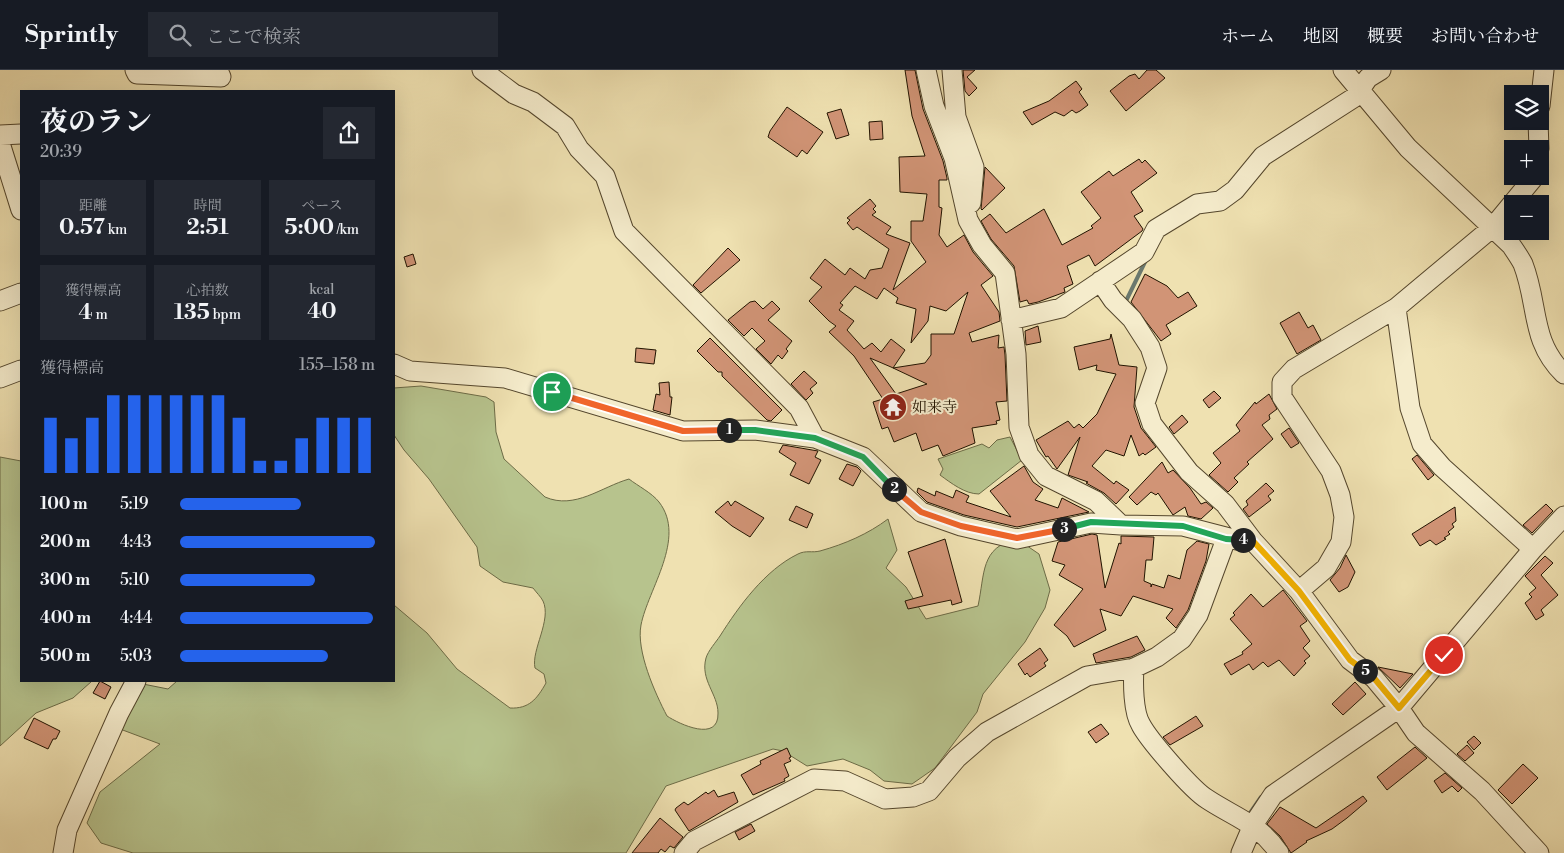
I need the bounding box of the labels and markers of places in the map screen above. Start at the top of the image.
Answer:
pin [531,371,573,413]
temple icon: 如来寺 [878,392,908,422]
place label: 如来寺 [912,398,957,417]
pin: 1 [716,418,742,442]
pin: 2 [882,476,906,502]
pin: 3 [1052,516,1076,542]
pin: 4 [1230,528,1256,552]
pin [1423,634,1465,676]
pin: 5 [1352,658,1378,684]

